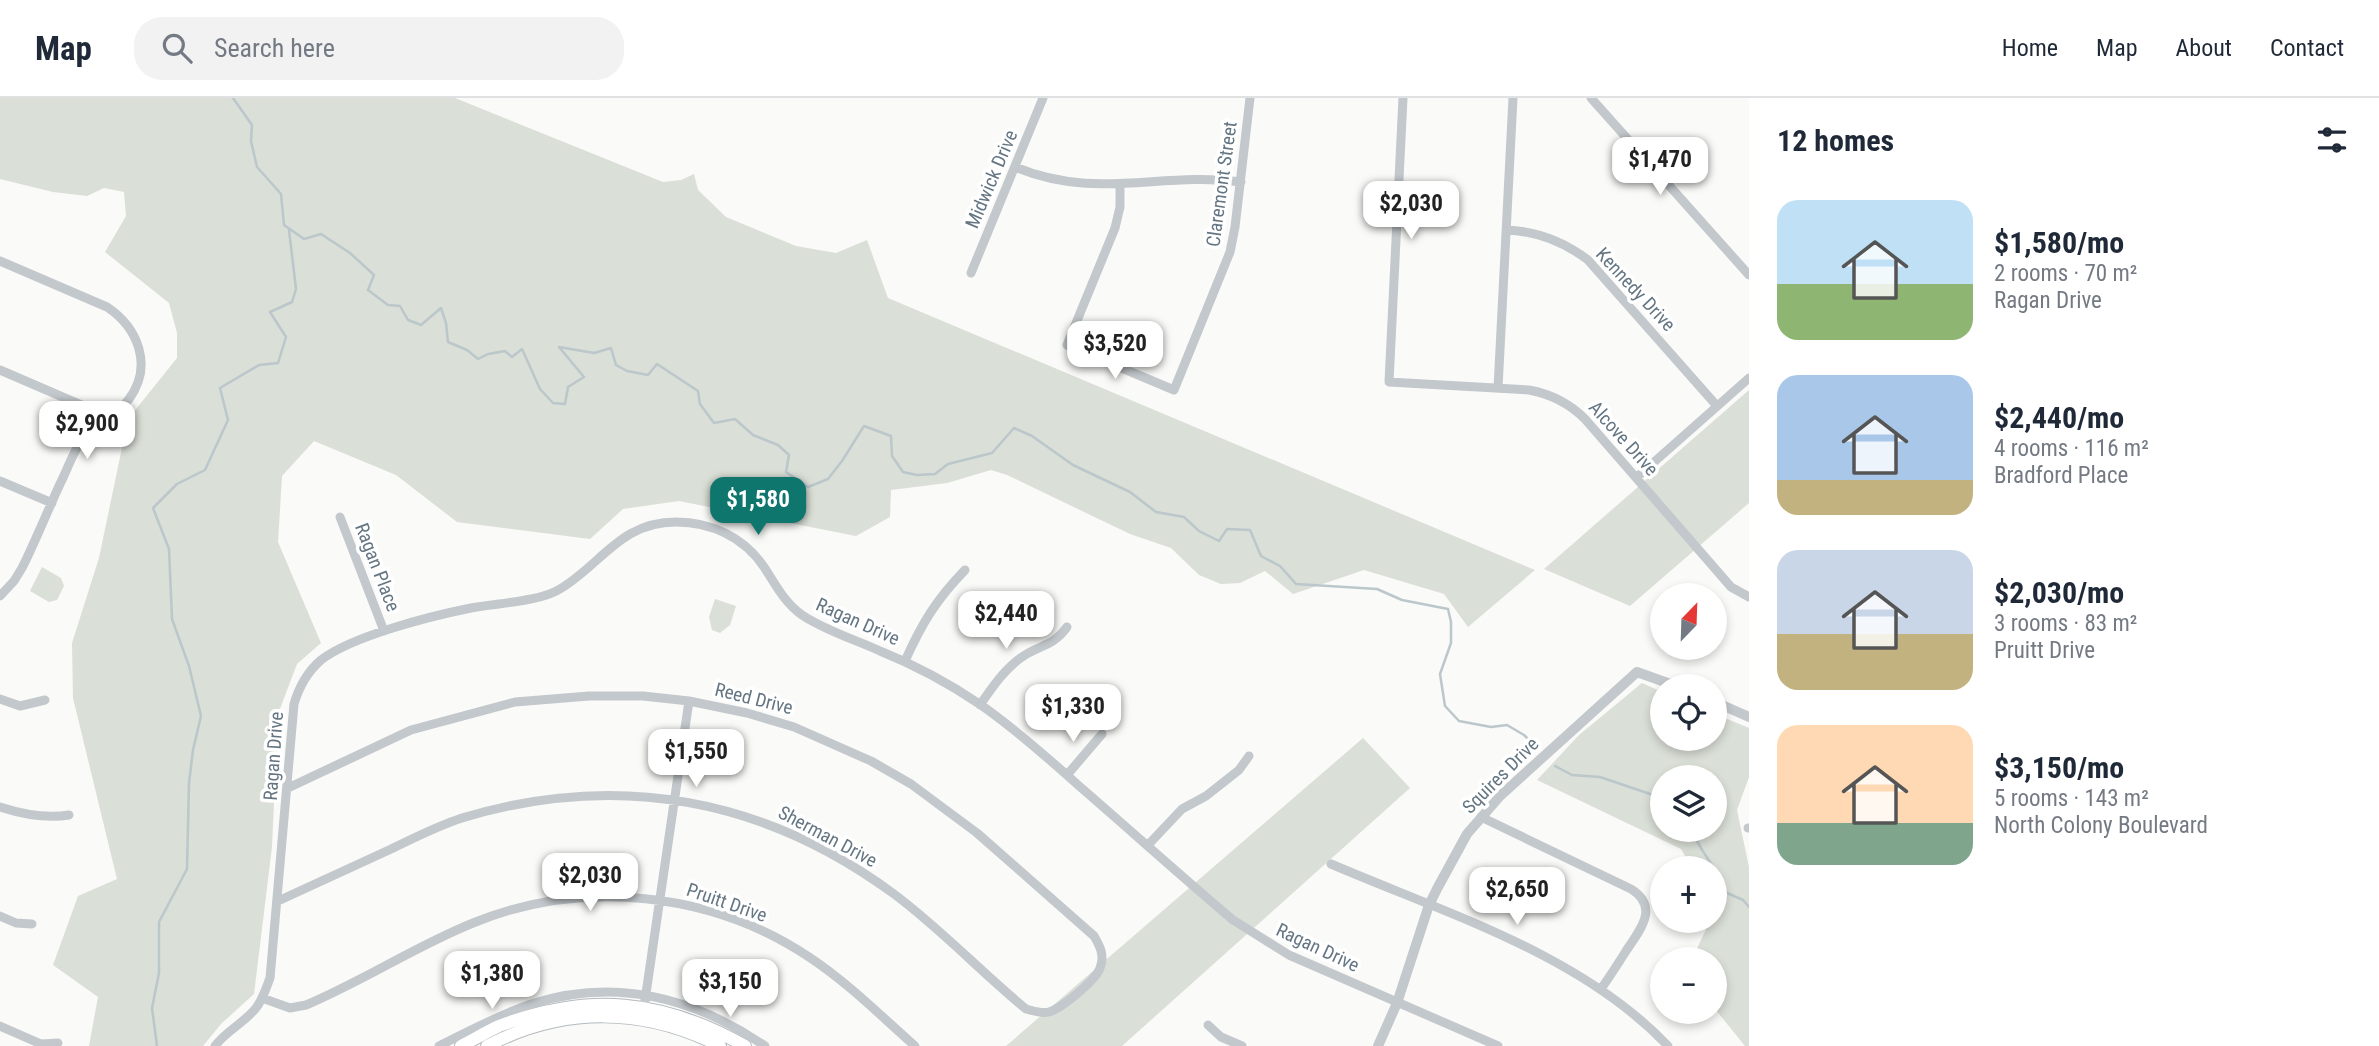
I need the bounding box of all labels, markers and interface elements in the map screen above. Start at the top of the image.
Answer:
search box [134,17,624,80]
text: Map [35,29,92,68]
icon: search [158,29,196,67]
text: Search here [214,33,335,63]
text: Home [2002,34,2058,62]
text: Map [2096,34,2138,62]
text: About [2176,34,2232,62]
text: Contact [2270,34,2344,62]
street label: Claremont Street [1201,120,1242,248]
icon: filters [2313,121,2351,159]
text: 12 homes [1777,123,1894,158]
street label: Midwick Drive [960,127,1022,232]
pin: $1,470 [1603,138,1717,197]
text: $1,470 [1628,146,1692,173]
pin: $2,030 [1354,181,1468,241]
text: $2,030 [1379,190,1443,217]
text: $1,580/mo [1994,225,2124,260]
icon: home [1833,228,1917,312]
street label: Kennedy Drive [1591,243,1680,336]
text: 2 rooms · 70 m² [1994,260,2137,287]
text: Ragan Drive [1994,287,2102,314]
pin: $3,520 [1058,322,1172,381]
text: $3,520 [1083,330,1147,357]
street label: Alcove Drive [1584,396,1663,481]
text: $2,440/mo [1994,400,2124,435]
pin: $2,900 [30,402,144,461]
icon: home [1833,403,1917,487]
text: $2,900 [55,410,119,437]
text: 4 rooms · 116 m² [1994,435,2149,462]
text: Bradford Place [1994,462,2128,489]
pin: $1,580 [701,478,815,537]
text: $1,580 [726,486,790,513]
street label: Ragan Place [350,520,405,615]
text: $2,030/mo [1994,575,2124,610]
icon: home [1833,578,1917,662]
north arrow [1650,583,1727,660]
map controls [1650,583,1727,1024]
pin: $2,440 [949,592,1063,651]
street label: Ragan Drive [812,593,903,650]
text: $2,440 [974,600,1038,627]
text: 3 rooms · 83 m² [1994,610,2137,637]
text: Pruitt Drive [1994,637,2095,664]
button: locate [1650,674,1727,751]
street label: Reed Drive [712,678,795,719]
pin: $1,330 [1016,684,1130,744]
text: $1,330 [1041,693,1105,720]
street label: Ragan Drive [259,711,288,801]
pin: $1,550 [639,730,753,789]
street label: Squires Drive [1457,732,1543,818]
text: $1,550 [664,738,728,765]
text: $3,150/mo [1994,750,2124,785]
icon: home [1833,753,1917,837]
button: layers [1650,765,1727,842]
text: 5 rooms · 143 m² [1994,785,2149,812]
street label: Sherman Drive [774,801,881,872]
text: North Colony Boulevard [1994,812,2208,839]
pin: $2,030 [533,854,647,913]
button: + [1650,856,1727,933]
text: $2,030 [558,862,622,889]
pin: $2,650 [1460,868,1574,927]
text: $2,650 [1485,876,1549,903]
street label: Pruitt Drive [684,878,770,927]
street label: Ragan Drive [1273,918,1363,977]
button: − [1650,947,1727,1024]
pin: $1,380 [435,951,549,1011]
text: $1,380 [460,960,524,987]
pin: $3,150 [673,960,787,1019]
text: $3,150 [698,968,762,995]

